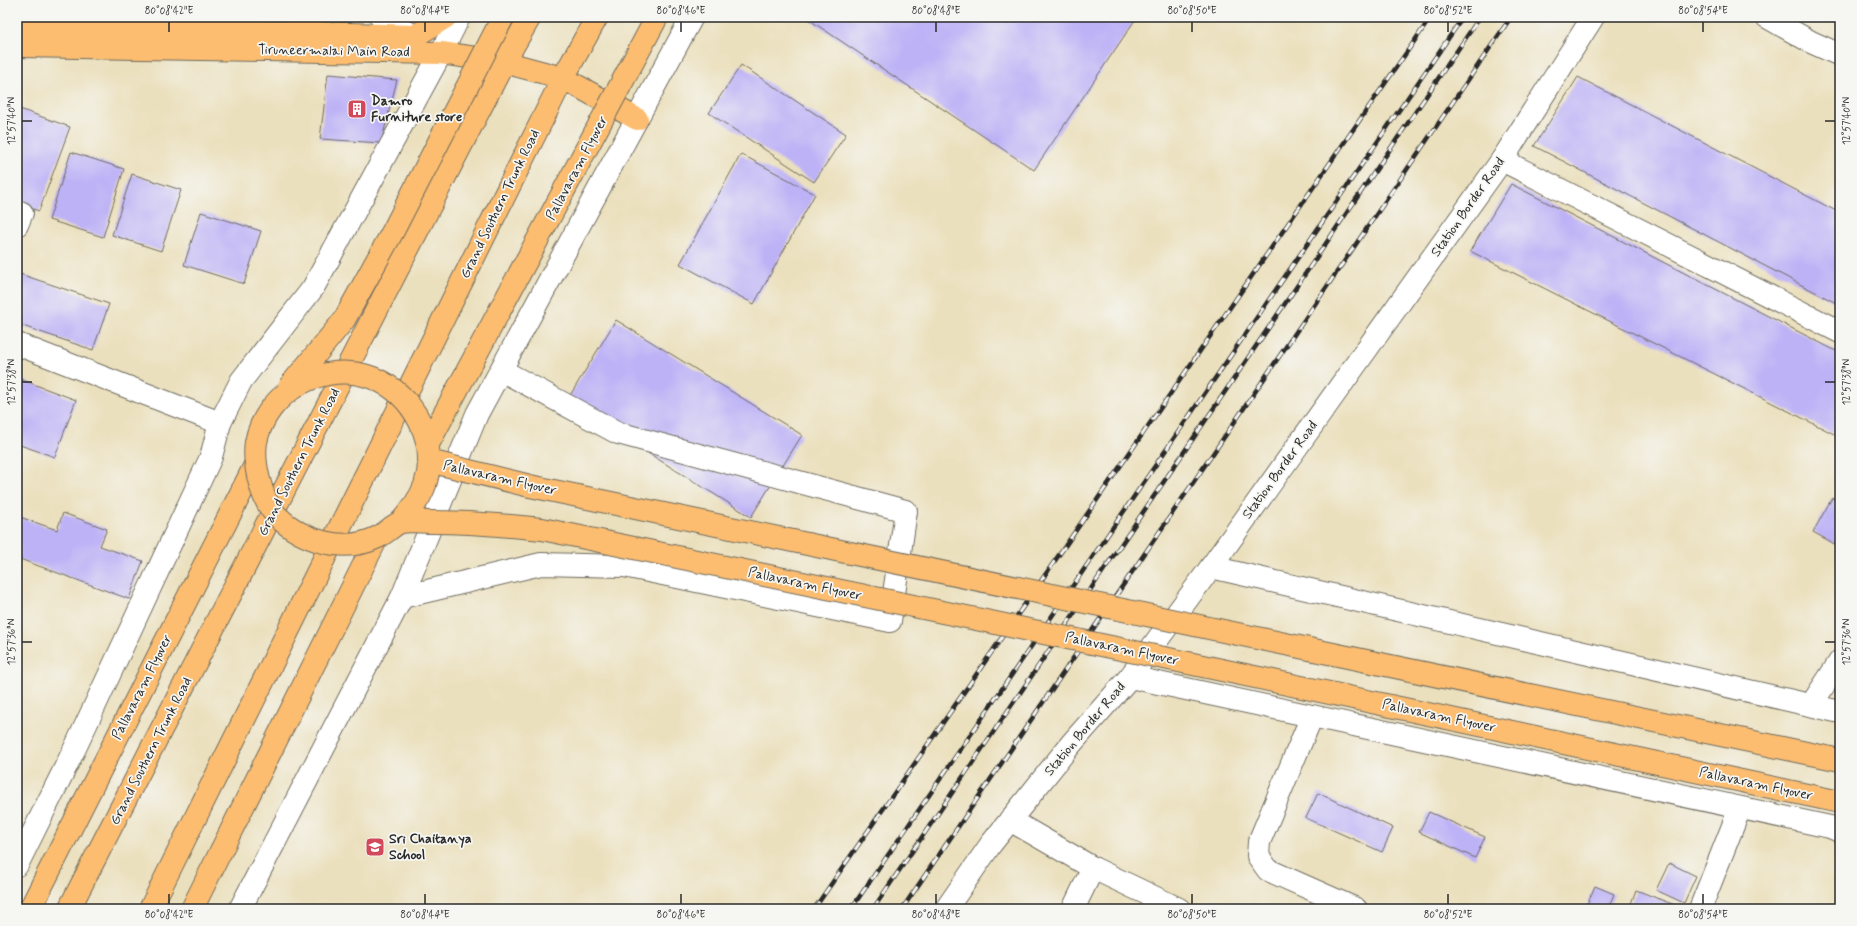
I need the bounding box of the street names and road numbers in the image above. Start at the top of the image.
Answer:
street label: Tiruneermalai Main Road [258,41,410,61]
street label: Pallavaram Flyover [542,112,612,223]
street label: Grand Southern Trunk Road [456,126,544,282]
street label: Station Border Road [1427,154,1509,260]
street label: Grand Southern Trunk Road [254,385,344,539]
street label: Station Border Road [1238,417,1322,523]
street label: Pallavaram Flyover [441,456,559,500]
street label: Pallavaram Flyover [746,563,864,605]
street label: Pallavaram Flyover [1063,628,1181,670]
street label: Pallavaram Flyover [108,631,176,743]
street label: Grand Southern Trunk Road [106,674,196,828]
street label: Station Border Road [1040,678,1130,780]
street label: Pallavaram Flyover [1380,695,1498,737]
street label: Pallavaram Flyover [1697,763,1815,805]

